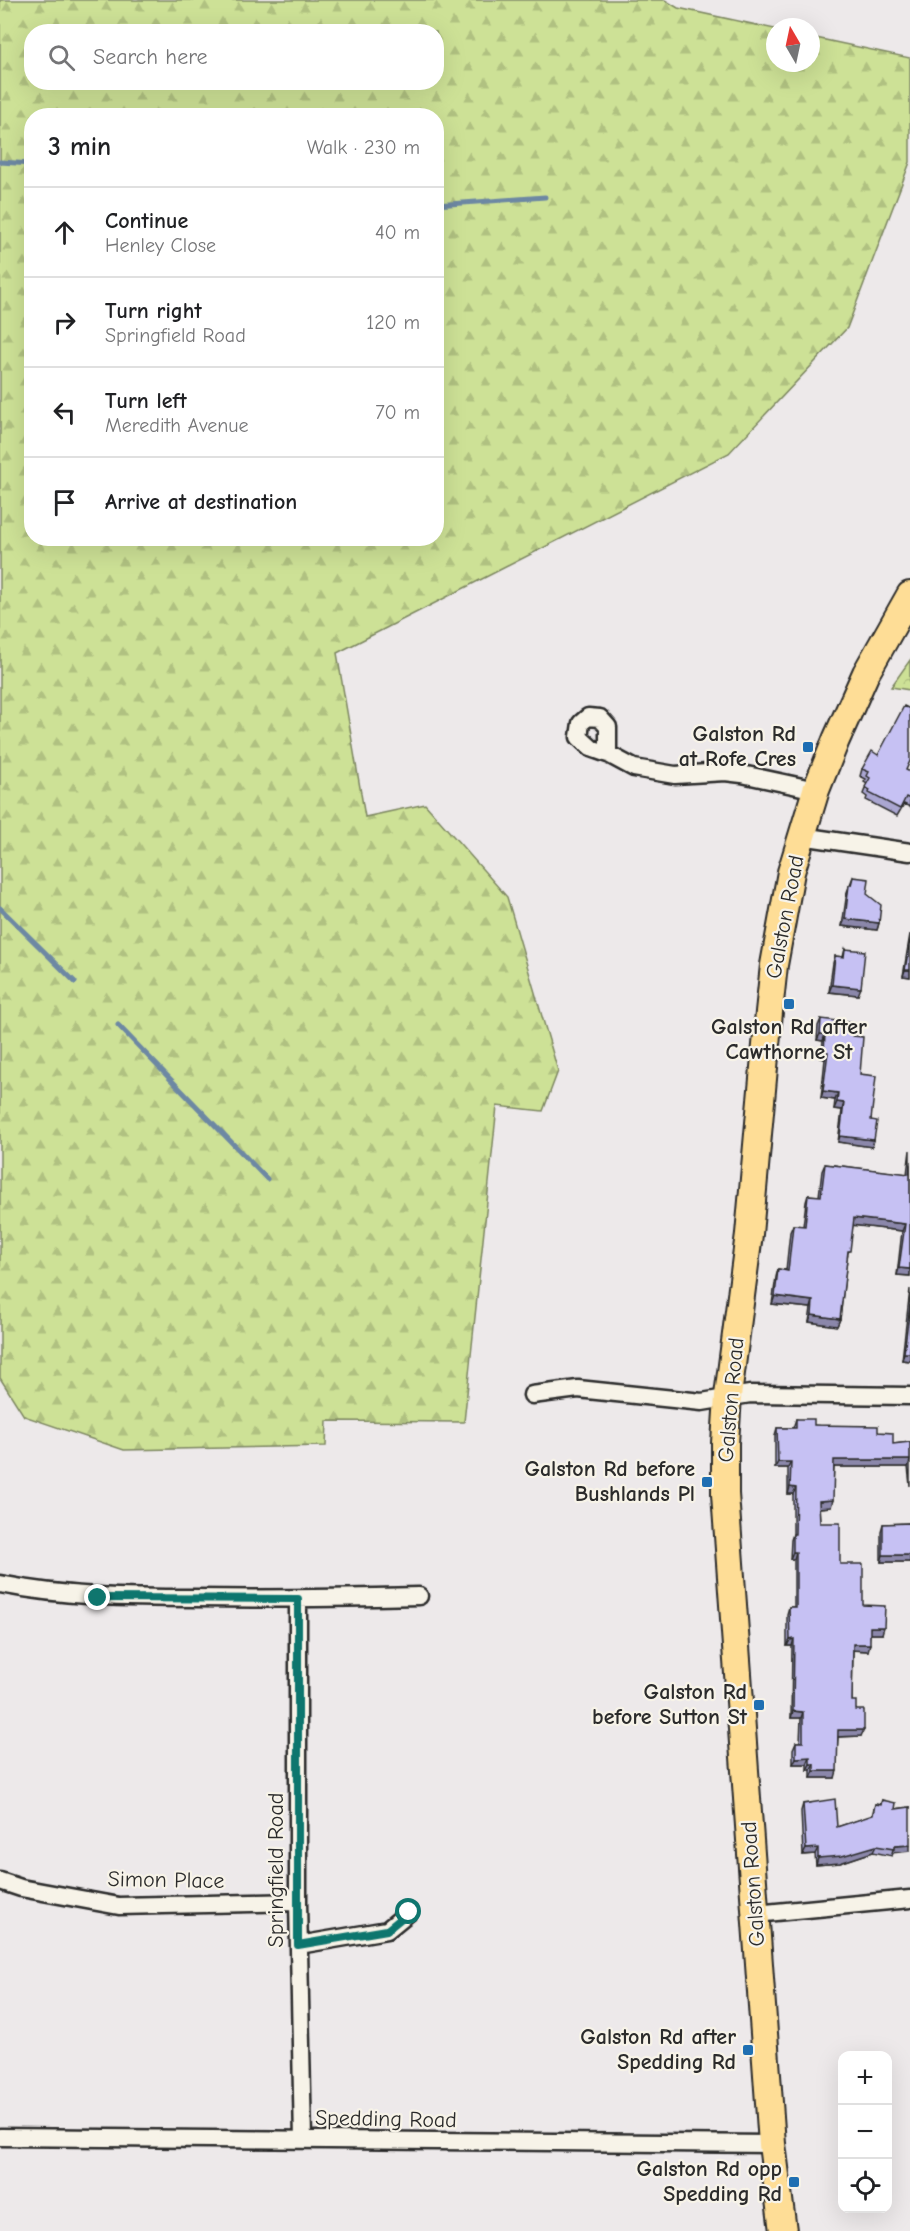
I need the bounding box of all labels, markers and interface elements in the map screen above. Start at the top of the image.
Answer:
north arrow [766,18,820,72]
search box [24,24,444,90]
icon: search [45,41,78,74]
text: Search here [93,44,208,70]
text: 3 min [48,132,111,162]
text: Walk · 230 m [307,136,420,159]
text: Continue [105,208,188,234]
icon: ahead [48,216,81,249]
text: 40 m [375,221,420,244]
text: Henley Close [105,234,216,257]
text: Turn right [105,298,202,324]
icon: right [48,306,81,339]
text: 120 m [366,311,420,334]
text: Springfield Road [105,324,246,347]
text: Turn left [105,388,187,414]
icon: left [48,396,81,429]
text: 70 m [375,401,420,424]
text: Meredith Avenue [105,414,249,437]
icon: arrive [48,486,81,519]
text: Arrive at destination [105,489,297,515]
place label: Galston Rd at Rofe Cres [679,721,796,772]
marker: Galston Rd at Rofe Cres [801,740,815,754]
street label: Galston Road [760,853,810,981]
marker: Galston Rd after Cawthorne St [782,997,796,1011]
place label: Galston Rd after Cawthorne St [711,1014,867,1065]
street label: Galston Road [713,1336,749,1464]
place label: Galston Rd before Bushlands Pl [524,1456,695,1507]
marker: Galston Rd before Bushlands Pl [700,1475,714,1489]
route end [84,1584,110,1610]
place label: Galston Rd before Sutton St [592,1679,748,1730]
marker: Galston Rd before Sutton St [752,1698,766,1712]
street label: Springfield Road [263,1793,289,1947]
street label: Galston Road [736,1821,770,1947]
street label: Simon Place [107,1866,225,1894]
route start [395,1898,421,1924]
place label: Galston Rd after Spedding Rd [580,2024,736,2075]
marker: Galston Rd after Spedding Rd [741,2043,755,2057]
map controls [838,2051,892,2213]
button: + [838,2051,892,2105]
street label: Spedding Road [315,2105,457,2133]
button: − [838,2105,892,2159]
place label: Galston Rd opp Spedding Rd [636,2156,782,2207]
button: locate [838,2159,892,2213]
marker: Galston Rd opp Spedding Rd [787,2175,801,2189]

